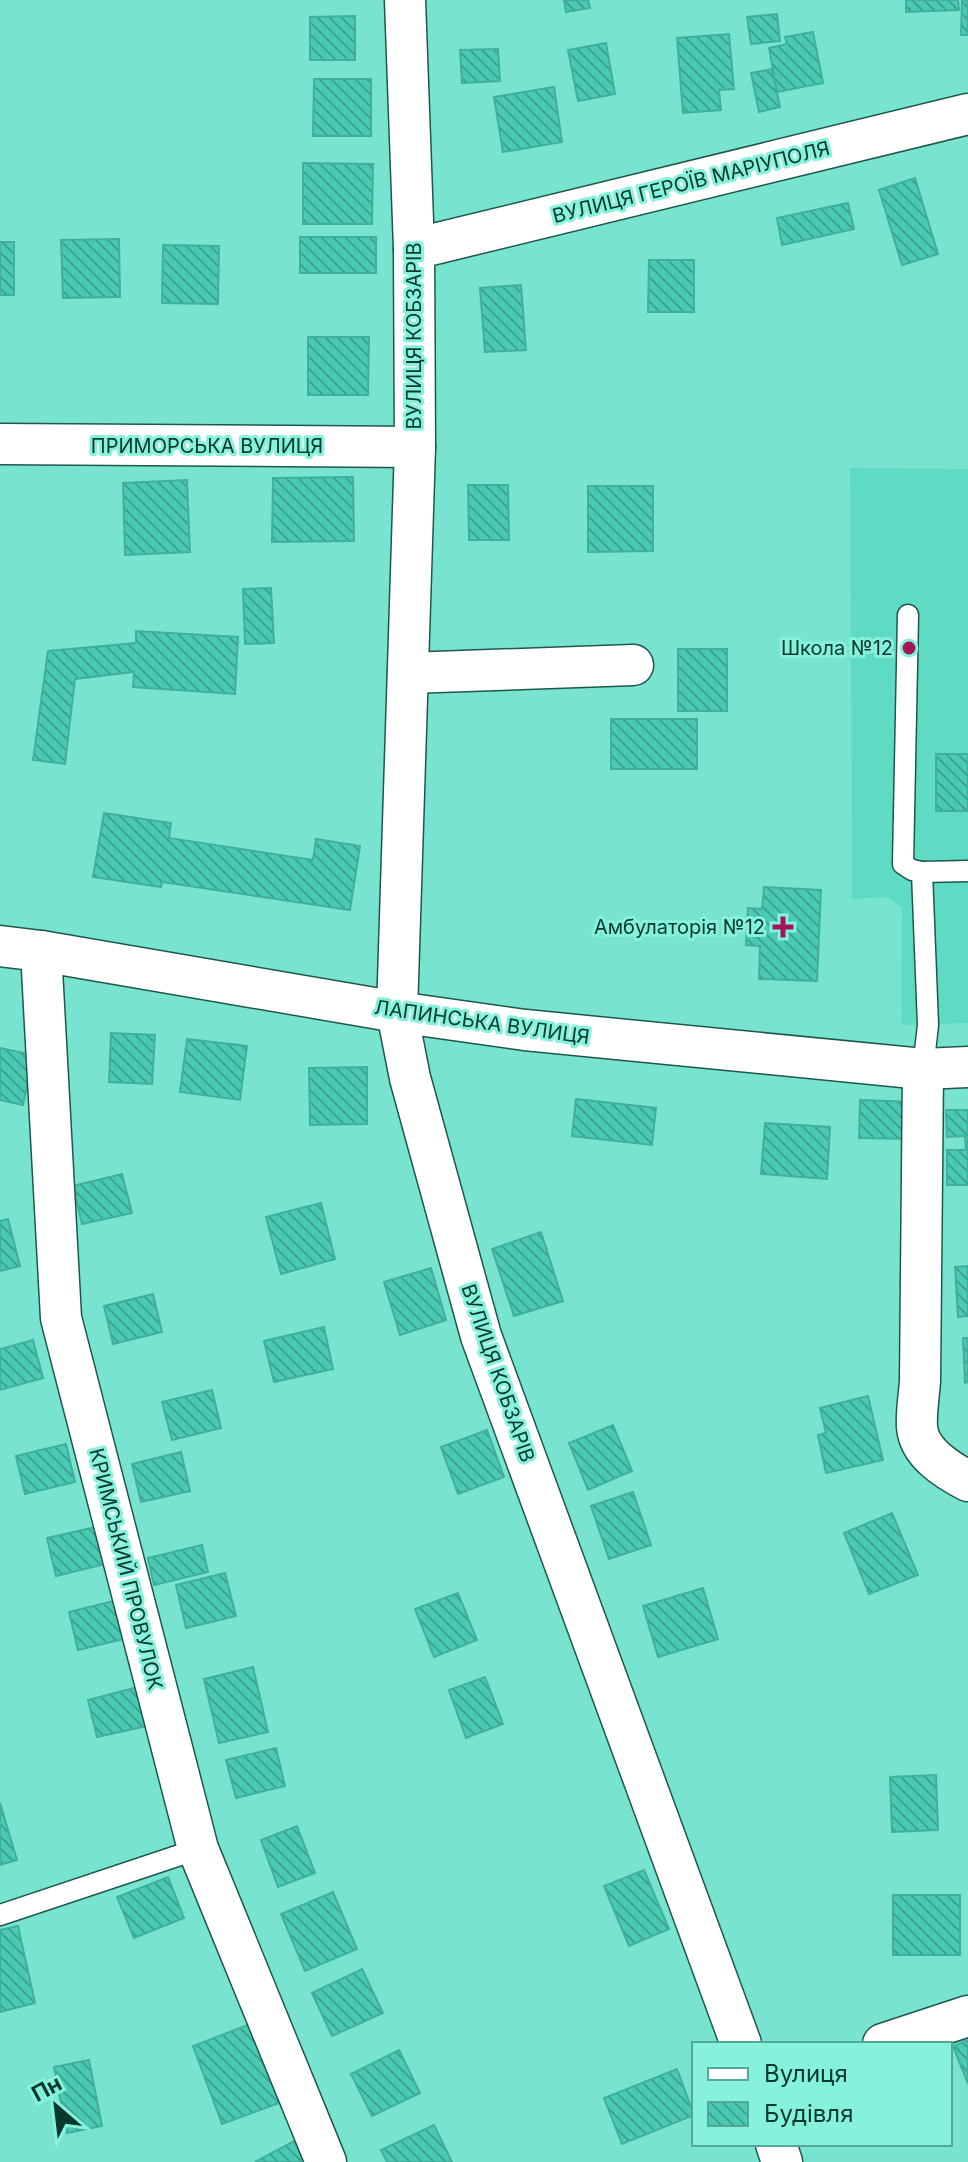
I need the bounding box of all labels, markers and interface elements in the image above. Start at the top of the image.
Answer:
street label: ВУЛИЦЯ ГЕРОЇВ МАРІУПОЛЯ [550,136,832,228]
street label: ВУЛИЦЯ КОБЗАРІВ [402,243,426,429]
street label: ПРИМОРСЬКА ВУЛИЦЯ [91,434,323,458]
place label: Школа №12 [781,636,893,660]
marker: Школа №12 [900,639,918,657]
place label: Амбулаторія №12 [594,915,765,939]
marker: Амбулаторія №12 [772,916,794,938]
street label: ЛАПИНСЬКА ВУЛИЦЯ [373,995,591,1049]
street label: ВУЛИЦЯ КОБЗАРІВ [456,1281,540,1465]
street label: КРИМСЬКИЙ ПРОВУЛОК [84,1445,169,1692]
legend [692,2042,952,2146]
text: Вулиця [764,2059,848,2088]
north arrow [16,2066,96,2146]
text: Пн [27,2070,66,2107]
text: Будівля [764,2099,853,2128]

